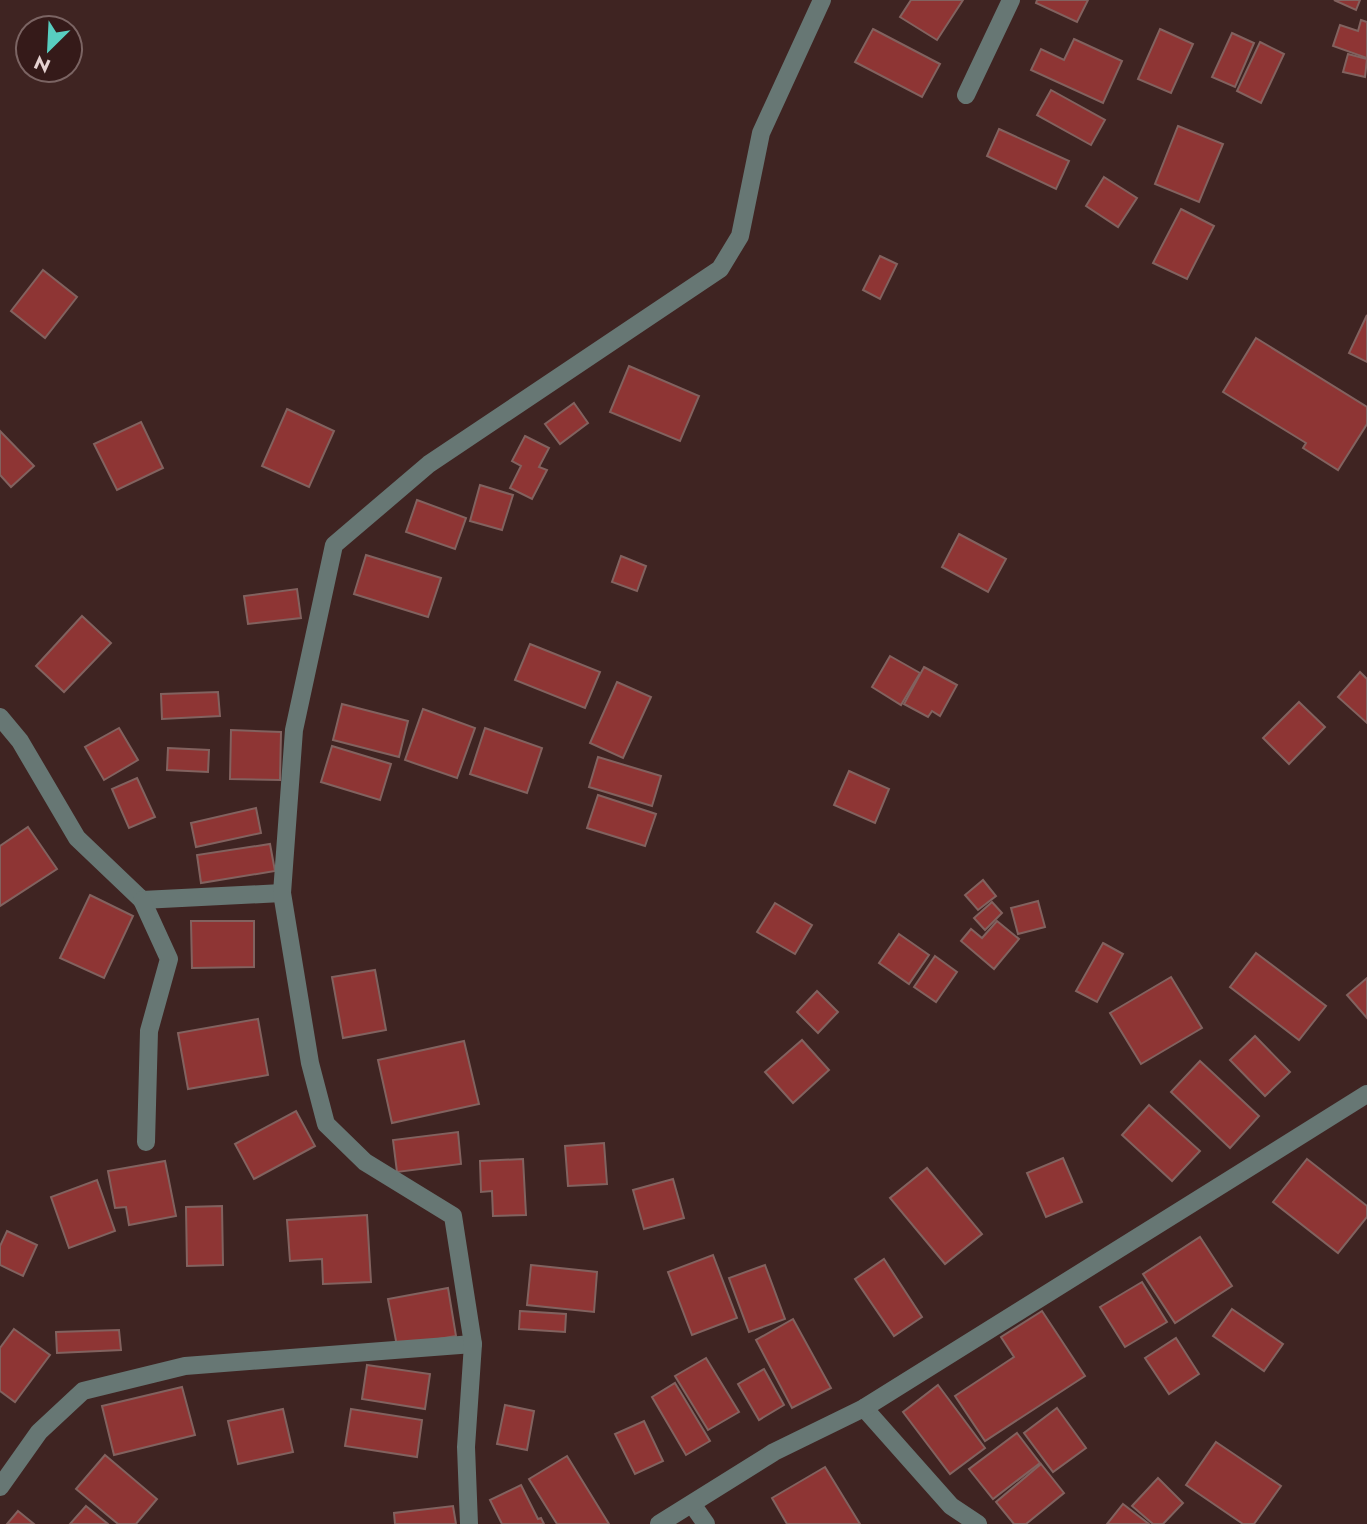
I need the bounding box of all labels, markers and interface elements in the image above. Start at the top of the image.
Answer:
north arrow [14,14,84,84]
text: N [30,49,55,79]

